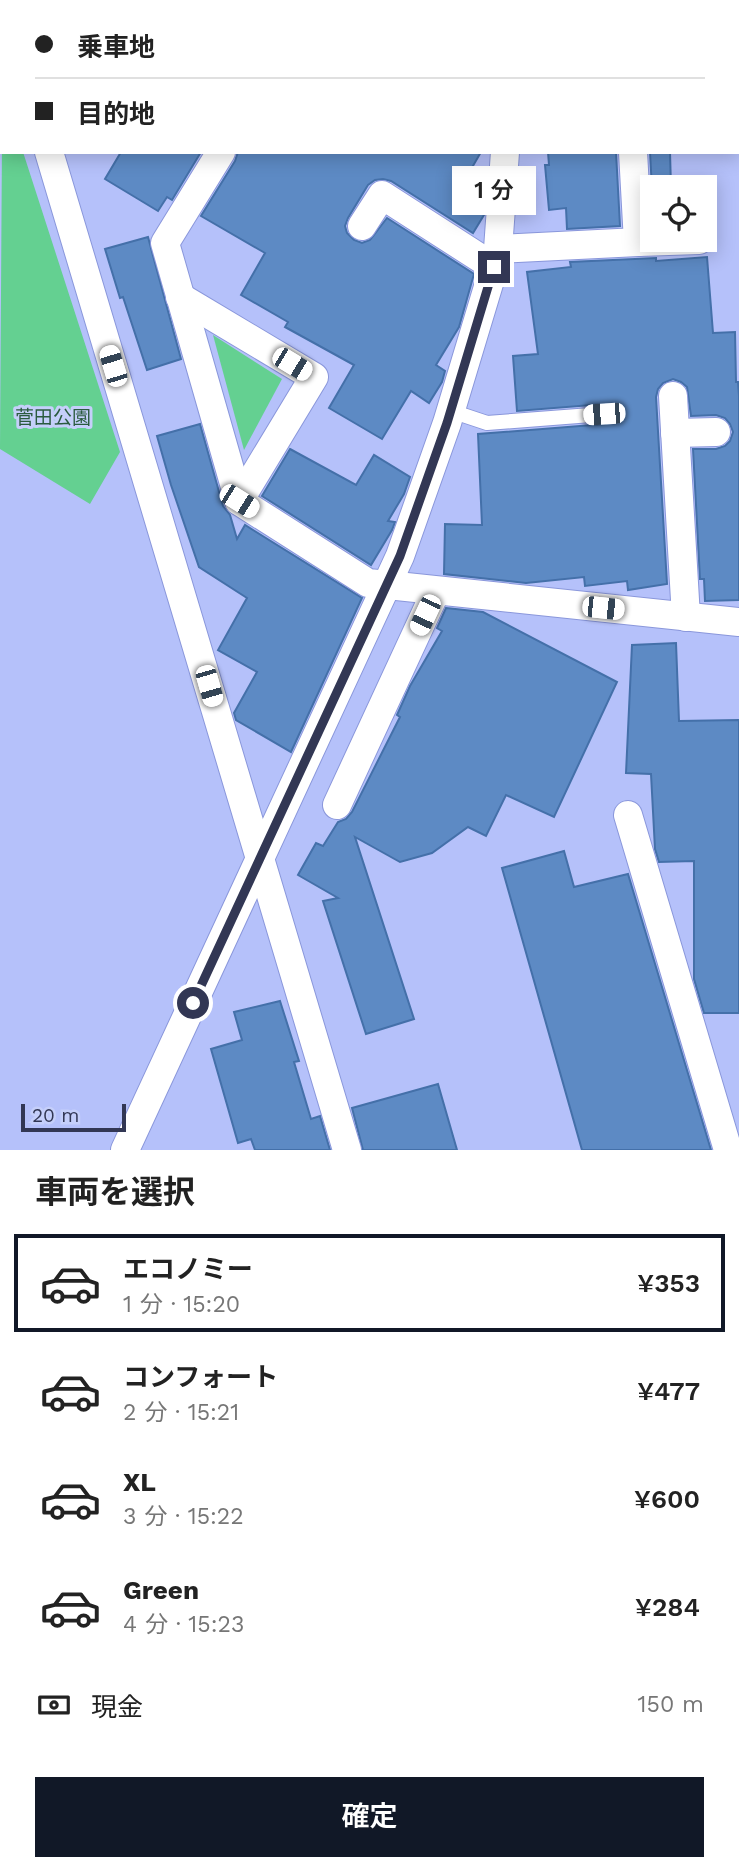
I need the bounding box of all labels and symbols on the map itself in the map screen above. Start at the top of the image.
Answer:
callout: 1 分 [452,166,536,215]
route end [478,251,510,283]
car [97,343,130,389]
car [269,344,316,384]
car [583,402,626,426]
park label: 菅田公園 [15,406,91,429]
car [216,481,263,521]
car [407,592,444,638]
car [582,595,625,621]
car [194,663,225,709]
route start [177,987,209,1019]
scale bar [21,1101,126,1133]

